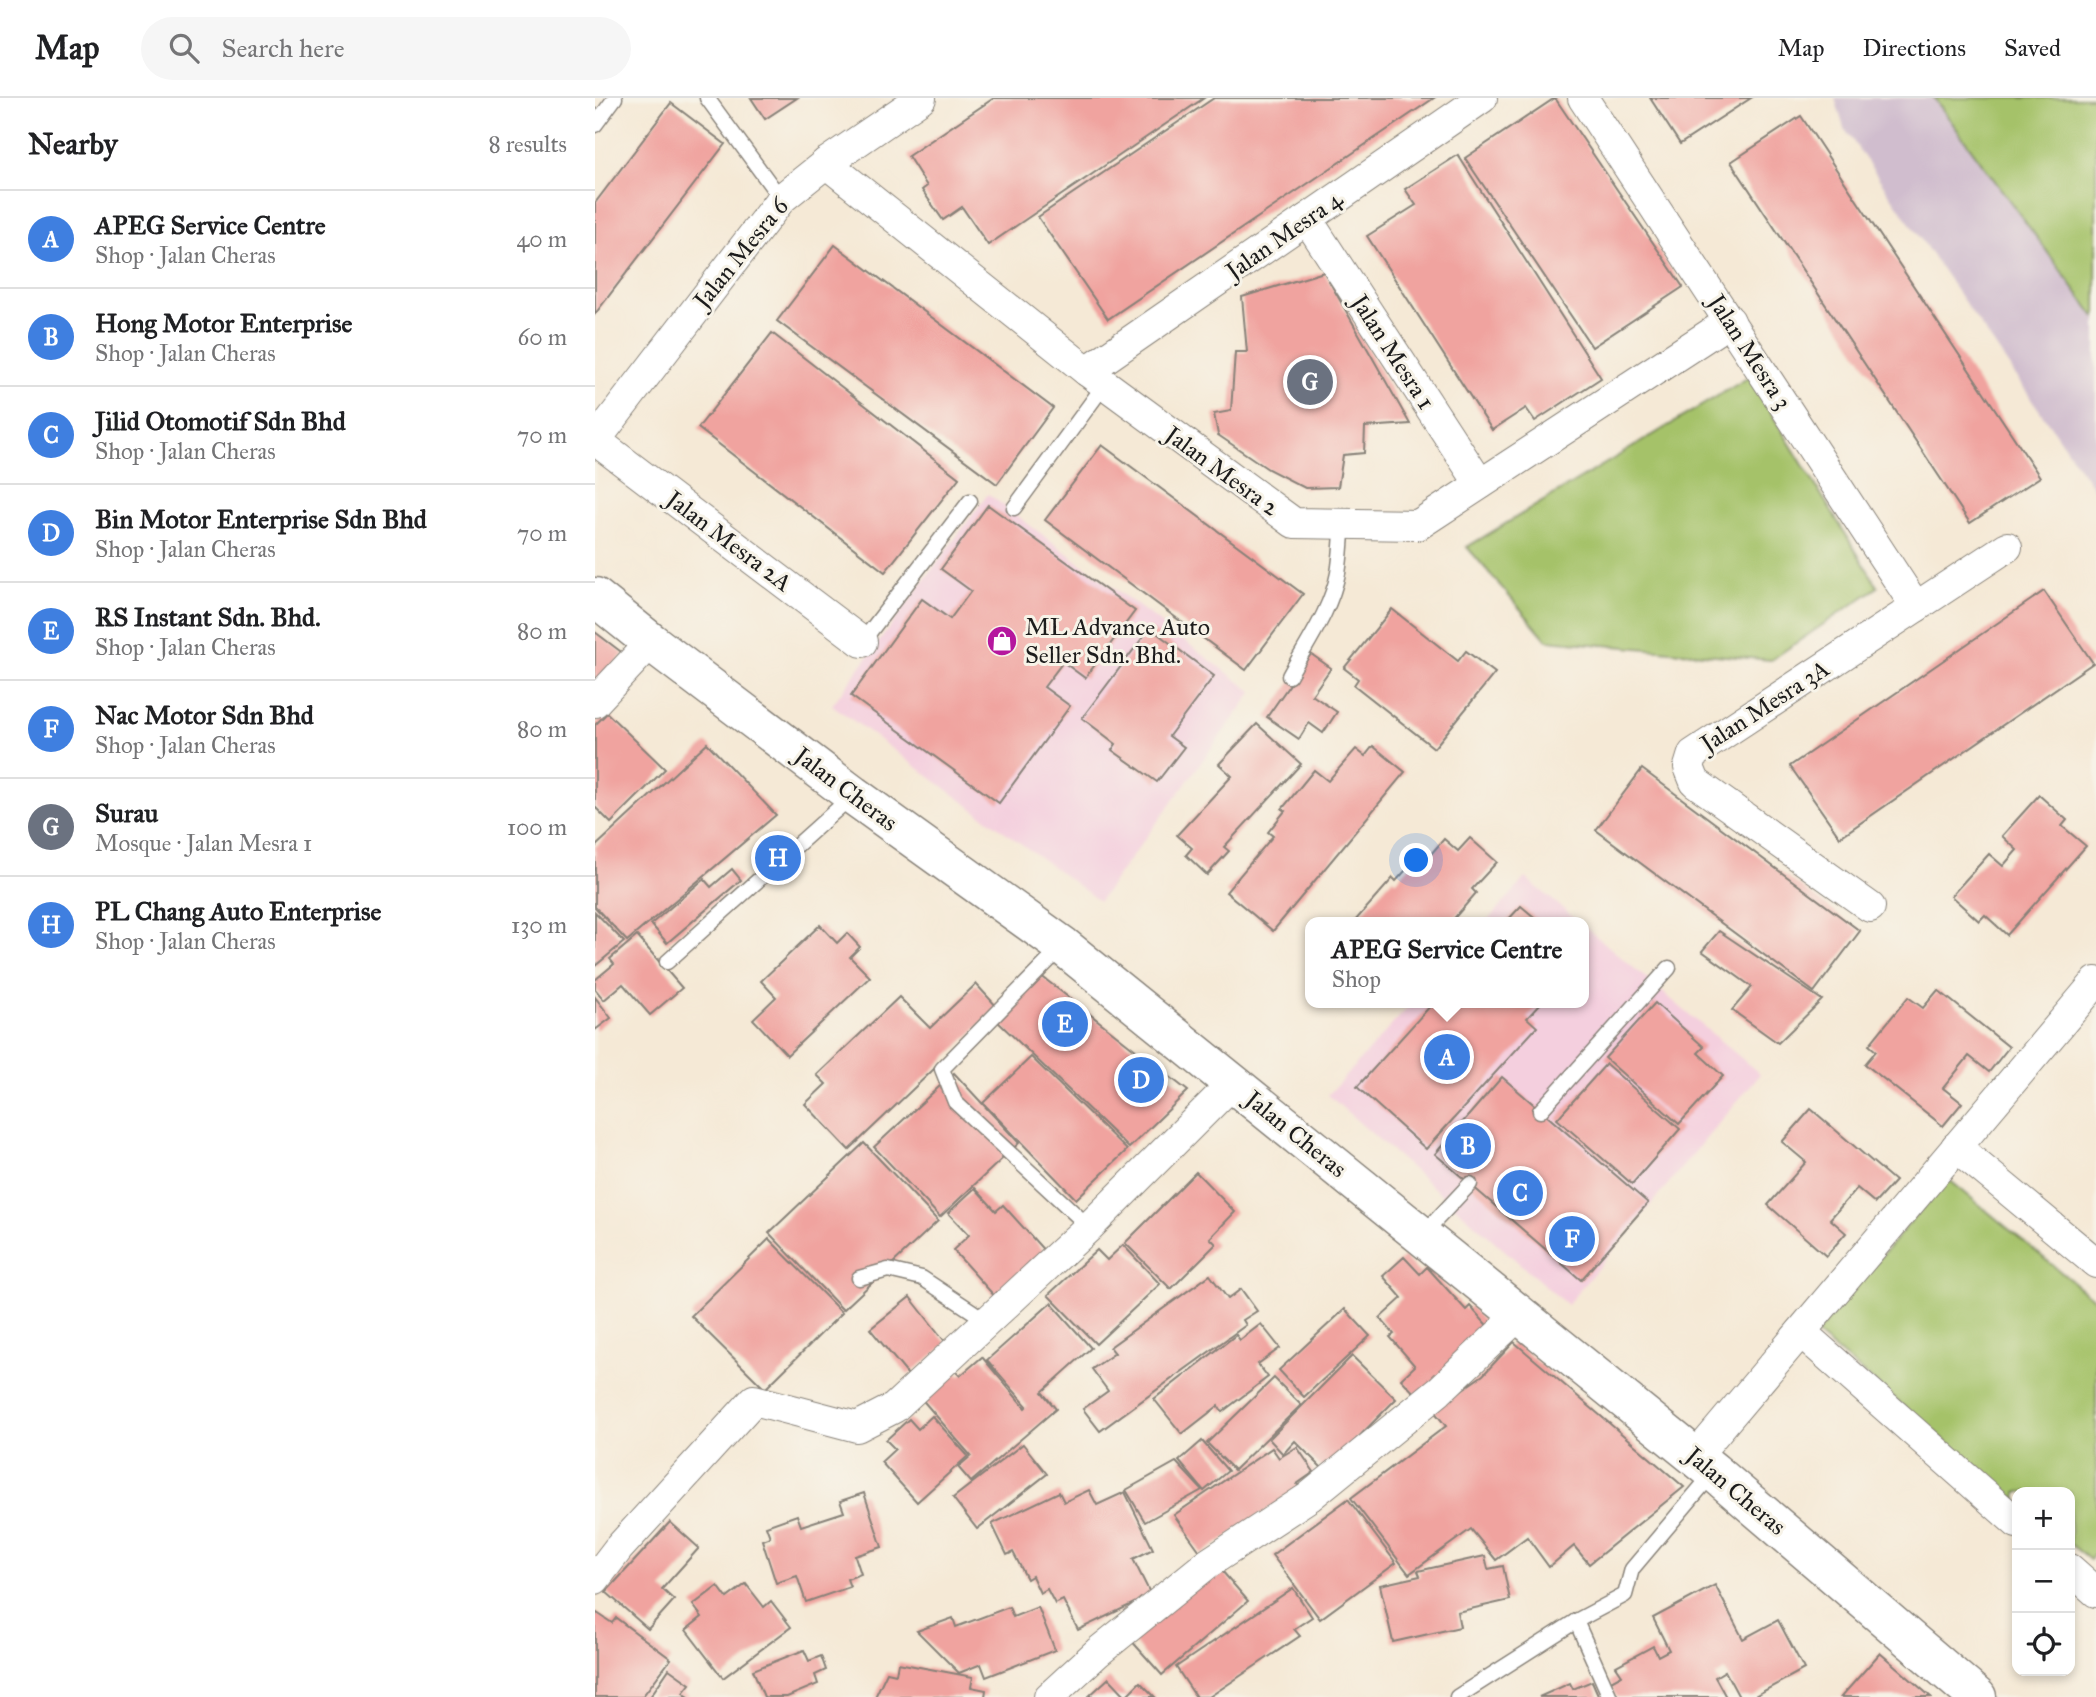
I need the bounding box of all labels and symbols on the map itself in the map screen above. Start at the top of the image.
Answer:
street label: Jalan Mesra 4 [1218,184,1348,288]
street label: Jalan Mesra 6 [685,191,795,317]
street label: Jalan Mesra 1 [1343,286,1441,415]
street label: Jalan Mesra 3 [1700,286,1798,415]
pin: G [1287,356,1333,408]
street label: Jalan Mesra 2 [1157,418,1285,522]
street label: Jalan Mesra 2A [658,482,798,598]
place label: ML Advance Auto Seller Sdn. Bhd. [1025,612,1210,670]
shop icon: ML Advance Auto Seller Sdn. Bhd. [985,624,1019,658]
street label: Jalan Mesra 3A [1693,653,1835,760]
street label: Jalan Cheras [786,739,904,838]
pin: H [755,832,801,884]
your location [1399,843,1433,877]
pin: E [1042,998,1088,1050]
pin: A [1424,1031,1470,1083]
pin: D [1118,1054,1164,1106]
street label: Jalan Cheras [1237,1082,1353,1184]
pin: B [1445,1120,1491,1172]
pin: C [1497,1167,1543,1219]
pin: F [1549,1213,1595,1265]
street label: Jalan Cheras [1677,1439,1792,1542]

